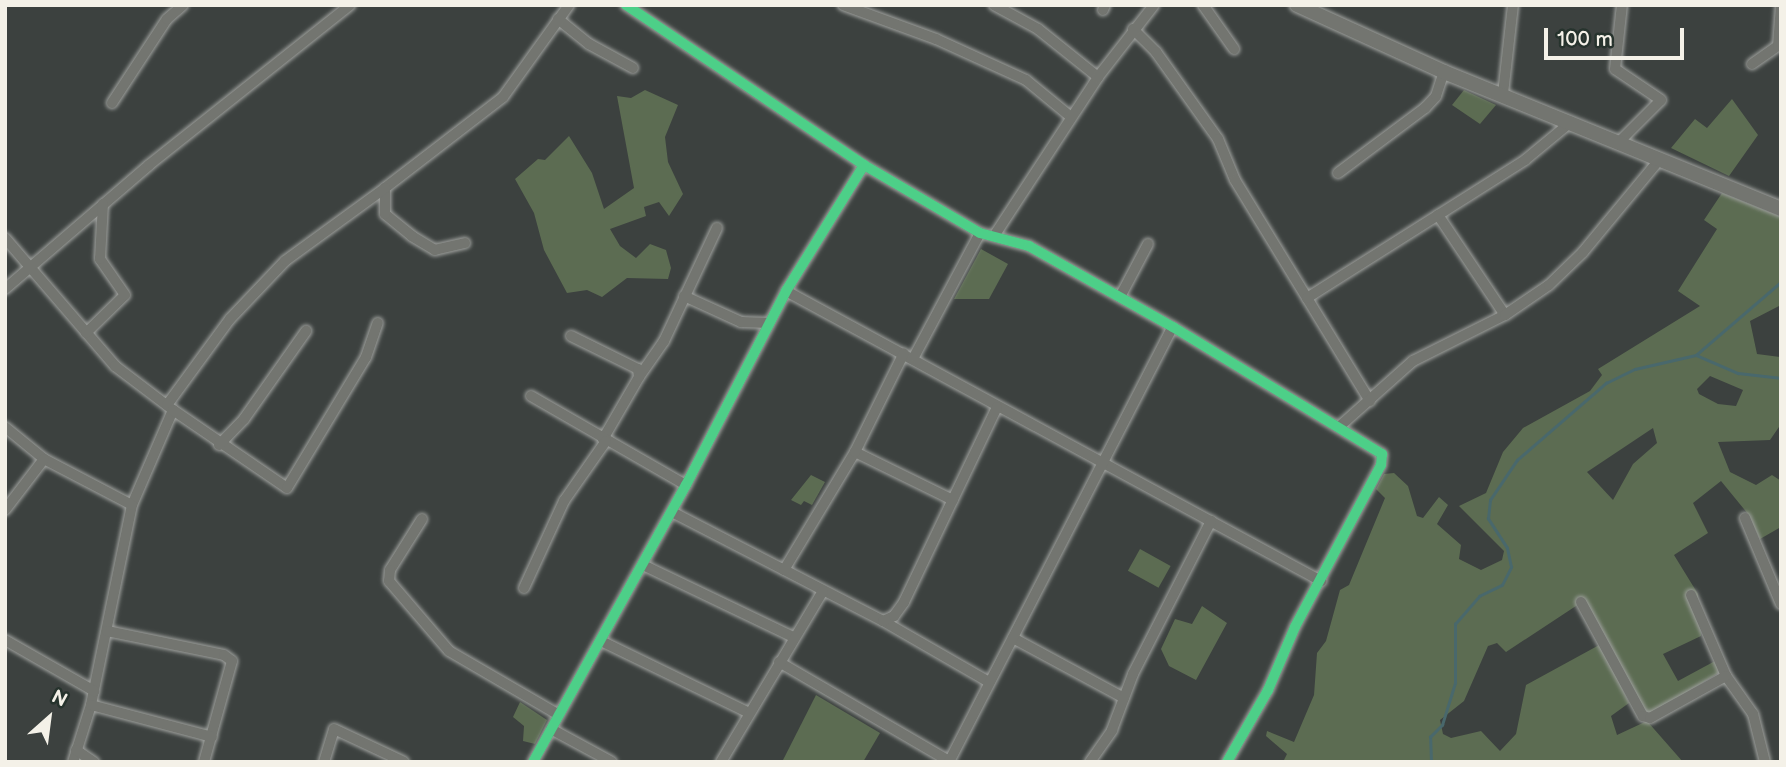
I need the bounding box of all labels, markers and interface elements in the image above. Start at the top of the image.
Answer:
scale bar [1548,14,1688,58]
text: 100 m [1557,27,1613,52]
north arrow [14,683,84,753]
text: N [47,686,71,713]

